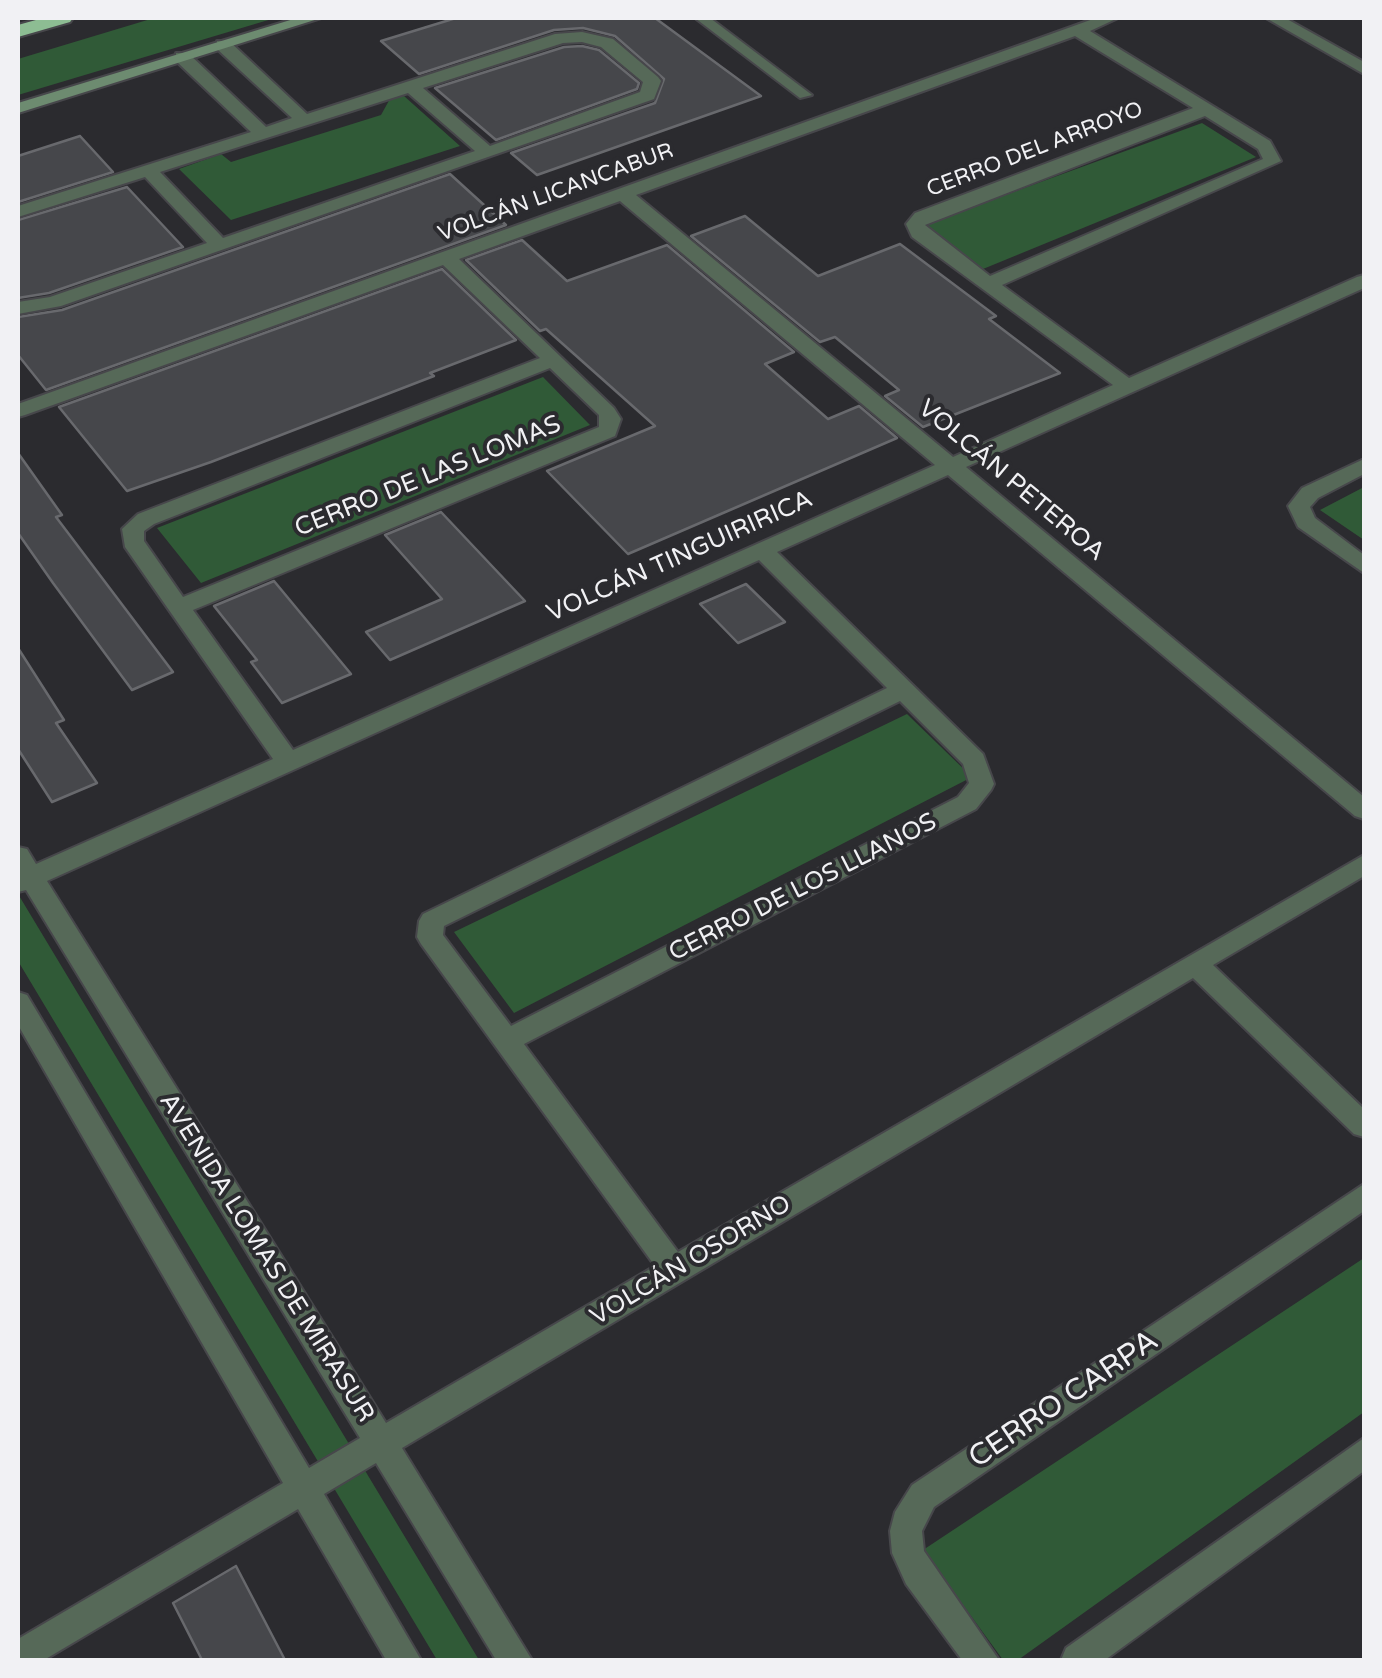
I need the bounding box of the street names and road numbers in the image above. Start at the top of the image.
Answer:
street label: CERRO DEL ARROYO [923,97,1147,203]
street label: VOLCÁN LICANCABUR [435,138,677,248]
street label: VOLCÁN PETEROA [911,394,1111,568]
street label: CERRO DE LAS LOMAS [291,410,565,544]
street label: VOLCÁN TINGUIRIRICA [543,485,817,629]
street label: CERRO DE LOS LLANOS [664,807,942,969]
street label: AVENIDA LOMAS DE MIRASUR [152,1088,380,1428]
street label: VOLCÁN OSORNO [585,1189,797,1333]
street label: CERRO CARPA [962,1323,1166,1477]

